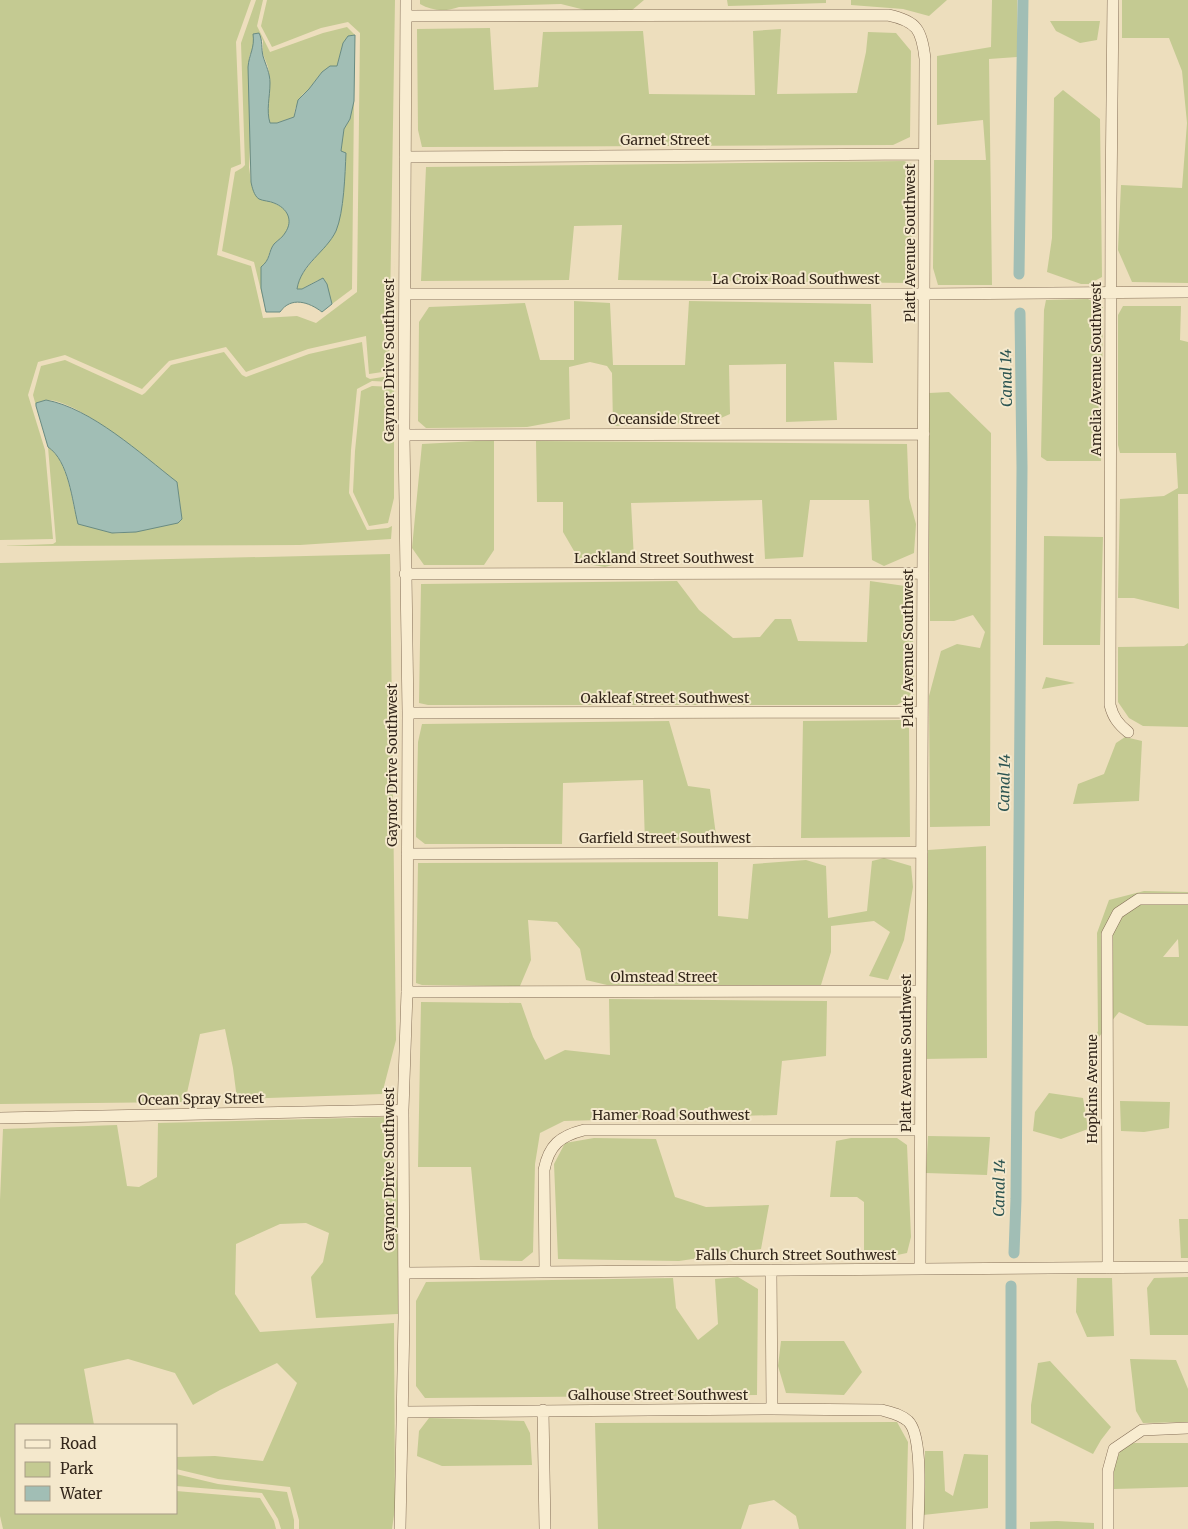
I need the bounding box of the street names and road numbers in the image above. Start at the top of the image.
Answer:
street label: Garnet Street [620,131,710,149]
street label: Platt Avenue Southwest [901,163,919,322]
street label: La Croix Road Southwest [712,270,880,288]
street label: Gaynor Drive Southwest [380,278,398,442]
street label: Amelia Avenue Southwest [1087,281,1105,457]
street label: Oceanside Street [608,410,720,428]
street label: Lackland Street Southwest [574,549,754,567]
street label: Platt Avenue Southwest [899,568,917,727]
street label: Gaynor Drive Southwest [383,683,401,847]
street label: Oakleaf Street Southwest [581,689,750,707]
street label: Garfield Street Southwest [579,829,751,847]
street label: Olmstead Street [611,968,718,986]
street label: Platt Avenue Southwest [897,973,915,1132]
street label: Hopkins Avenue [1083,1034,1101,1144]
street label: Gaynor Drive Southwest [380,1087,398,1251]
street label: Ocean Spray Street [138,1089,265,1109]
street label: Hamer Road Southwest [592,1106,750,1124]
street label: Falls Church Street Southwest [695,1246,897,1264]
street label: Galhouse Street Southwest [568,1386,749,1404]

